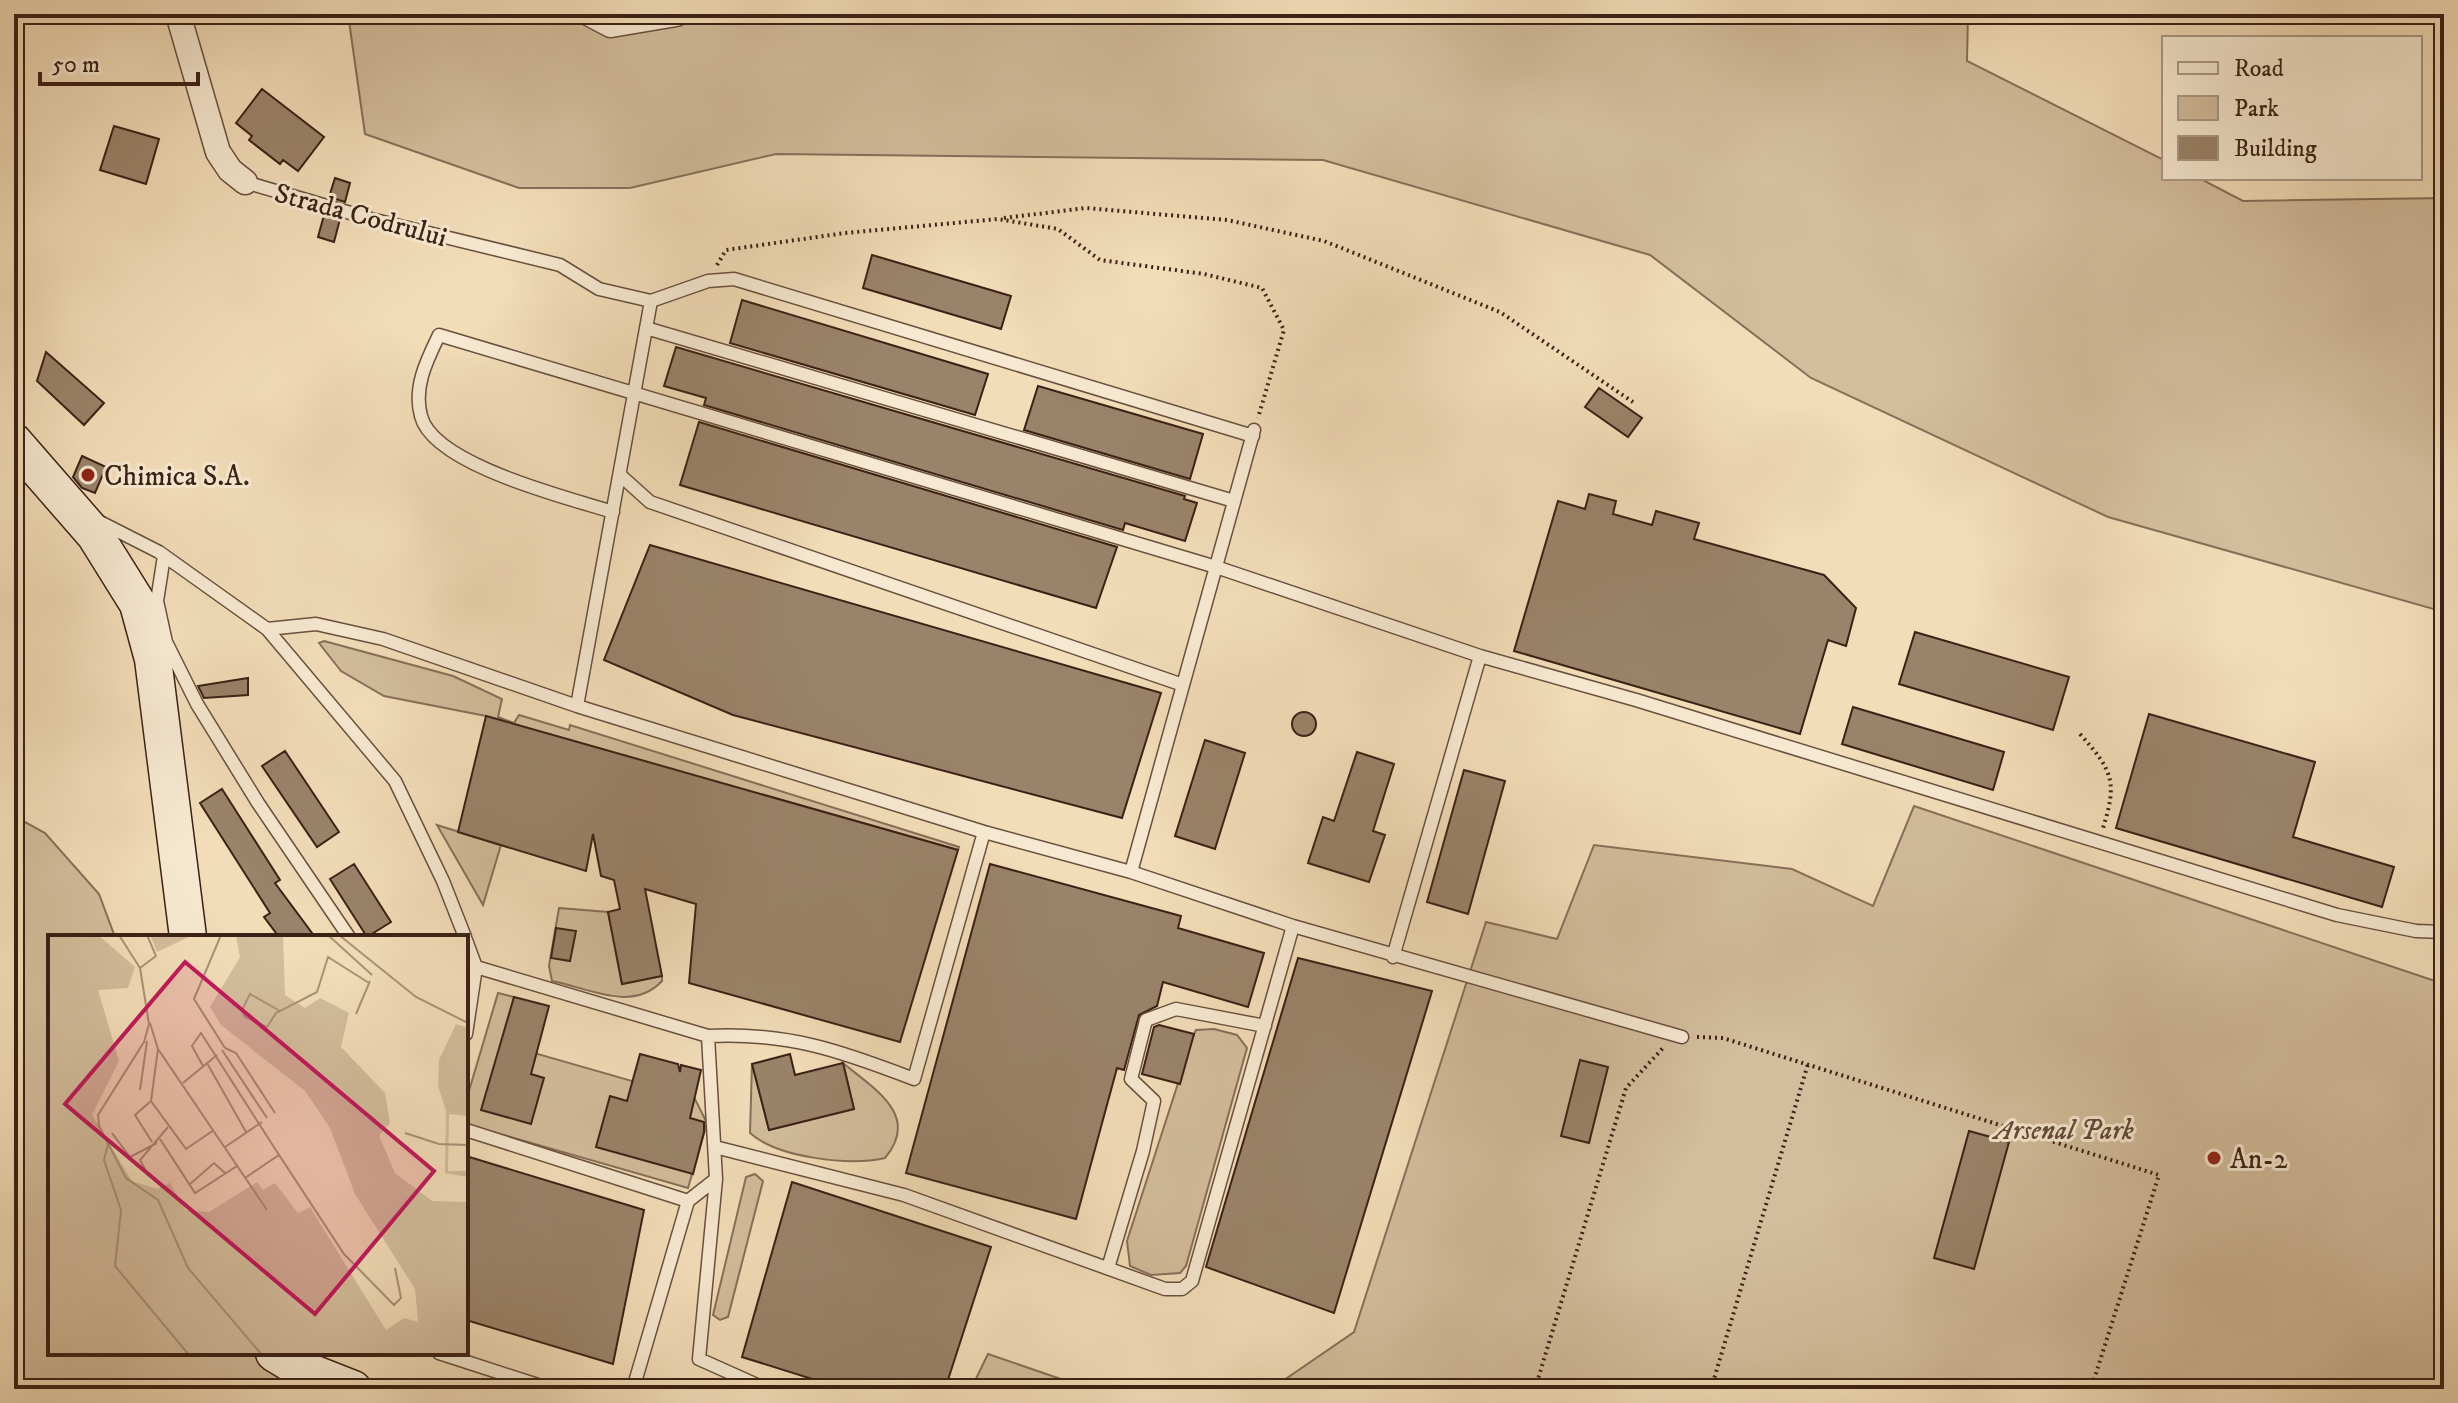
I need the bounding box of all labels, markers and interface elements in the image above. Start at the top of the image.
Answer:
scale bar [40,36,198,86]
legend [2162,36,2422,180]
text: 50 m [52,50,100,80]
text: Road [2234,54,2284,84]
text: Park [2234,94,2279,124]
text: Building [2234,134,2317,164]
street label: Strada Codrului [271,176,451,255]
place label: Chimica S.A. [104,459,250,494]
marker: Chimica S.A. [79,466,97,484]
inset map [48,935,468,1355]
park label: Arsenal Park [1991,1113,2134,1148]
place label: An-2 [2230,1142,2288,1177]
marker: An-2 [2205,1149,2223,1167]

